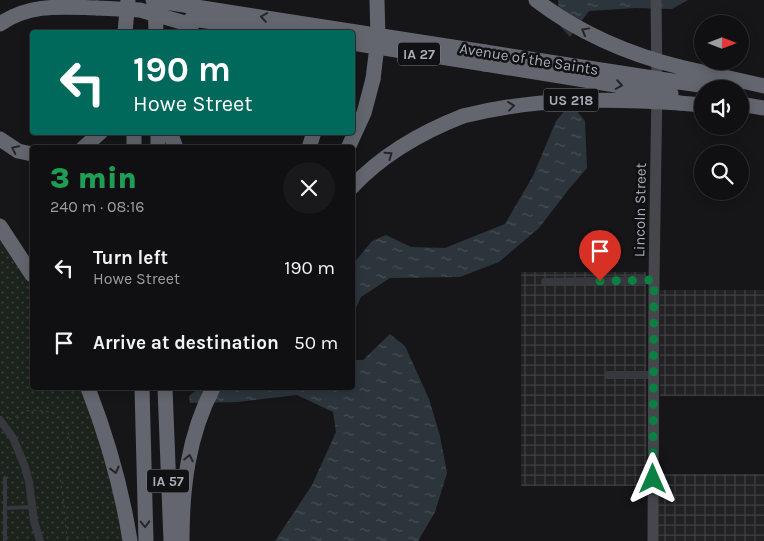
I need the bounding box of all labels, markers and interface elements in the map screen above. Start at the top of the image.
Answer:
one-way arrow [259,13,268,23]
north arrow [694,15,749,70]
map controls [694,15,749,200]
one-way arrow [582,28,591,38]
street label: Avenue of the Saints [458,39,600,79]
road number: IA 27 [398,42,440,66]
text: 190 m [133,49,231,90]
icon: left [50,50,115,115]
one-way arrow [615,80,624,90]
button: sound [694,80,749,135]
road number: US 218 [544,88,598,112]
text: Howe Street [133,91,253,117]
one-way arrow [507,101,515,112]
one-way arrow [12,145,21,155]
button: search [694,145,749,200]
one-way arrow [383,152,393,161]
text: 3 min [50,160,137,196]
button: close [283,162,335,214]
street label: Lincoln Street [630,162,650,257]
text: 240 m · 08:16 [50,197,144,216]
pin [579,230,621,281]
icon: arrive [586,237,614,265]
text: Turn left [93,247,168,269]
icon: left [50,254,78,282]
text: 190 m [284,257,335,279]
text: Howe Street [93,269,180,288]
icon: arrive [50,329,78,357]
text: Arrive at destination [93,332,279,354]
text: 50 m [294,332,338,354]
position arrow [626,452,678,504]
one-way arrow [183,453,194,462]
one-way arrow [109,465,120,474]
road number: IA 57 [147,470,189,492]
one-way arrow [140,520,151,528]

